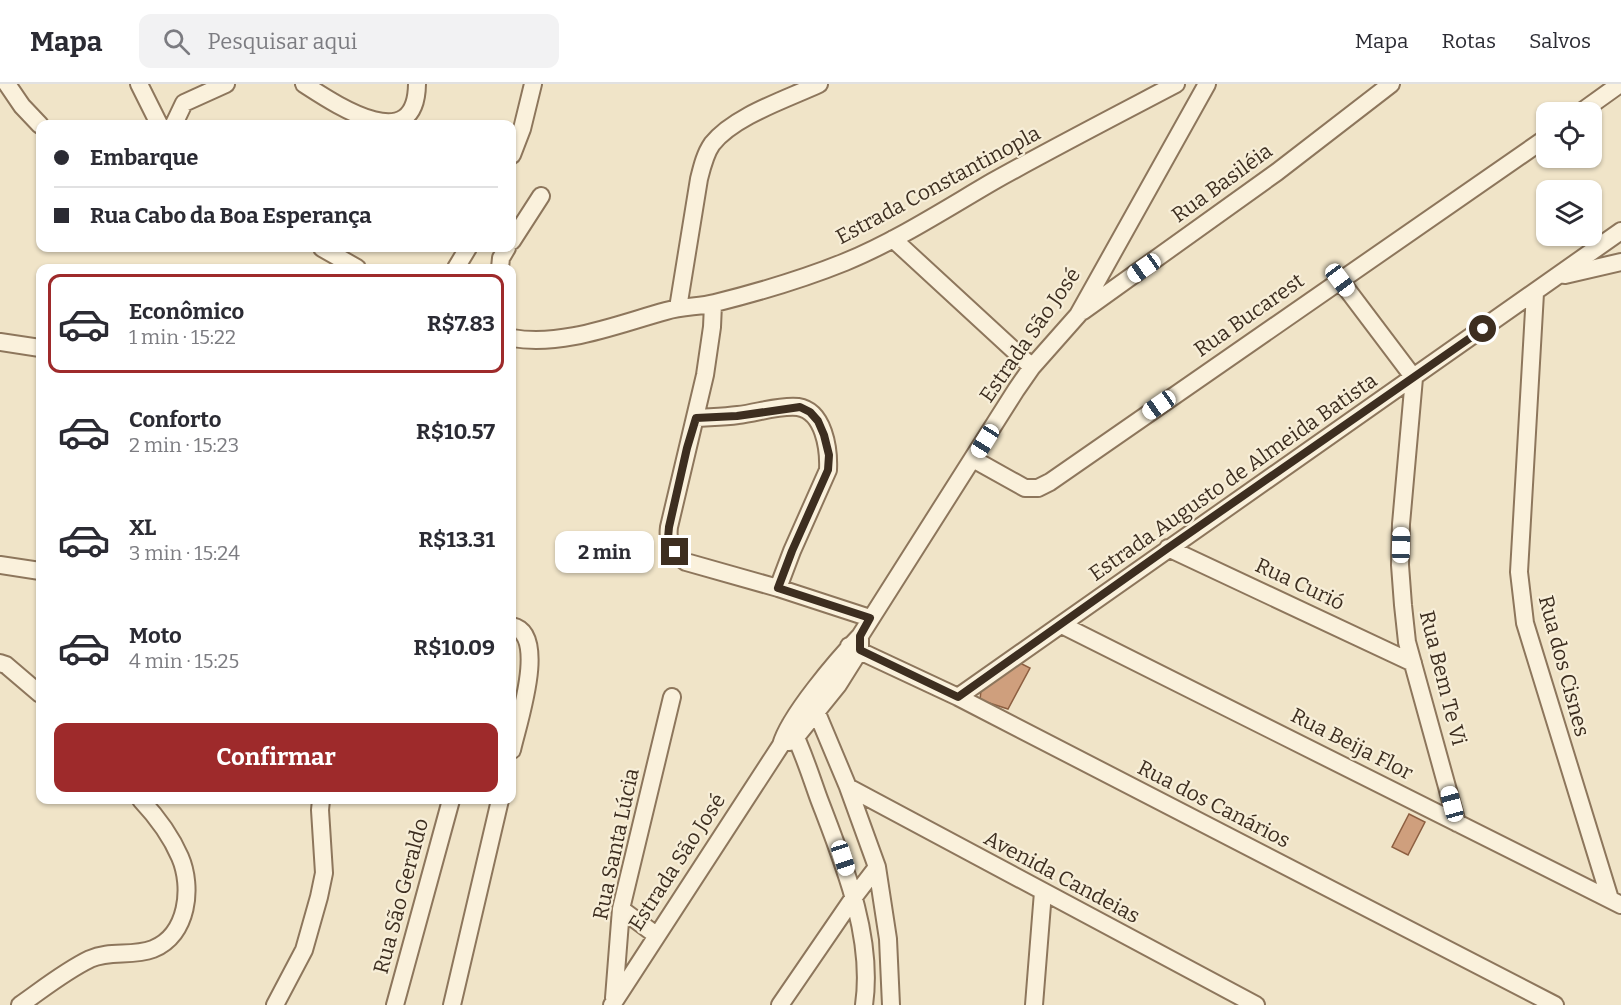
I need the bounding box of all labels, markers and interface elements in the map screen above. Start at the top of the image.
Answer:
search box [139,14,559,68]
text: Mapa [30,25,103,58]
icon: search [160,25,193,58]
text: Pesquisar aqui [208,28,357,55]
text: Mapa [1355,28,1409,54]
text: Rotas [1442,28,1496,54]
text: Salvos [1529,28,1591,54]
map controls [1536,102,1602,246]
button: locate [1536,102,1602,168]
street label: Estrada Constantinopla [831,120,1045,250]
street label: Rua Basiléia [1167,137,1278,228]
text: Embarque [90,144,198,171]
button: layers [1536,180,1602,246]
text: Rua Cabo da Boa Esperança [90,202,371,229]
car [1124,250,1164,286]
car [1322,260,1358,300]
street label: Estrada São José [974,263,1086,407]
street label: Rua Bucarest [1189,267,1309,362]
icon: car [57,297,111,351]
text: Econômico [129,298,244,325]
text: R$7.83 [427,310,495,337]
route start [1469,315,1496,342]
text: 1 min · 15:22 [129,325,236,349]
street label: Estrada Augusto de Almeida Batista [1084,367,1382,587]
car [1139,387,1179,423]
icon: car [57,405,111,459]
text: Conforto [129,406,221,433]
text: R$10.57 [416,418,495,445]
car [968,421,1002,461]
text: 2 min · 15:23 [129,433,239,457]
icon: car [57,513,111,567]
text: XL [129,514,156,541]
text: R$13.31 [418,526,495,553]
car [1392,527,1410,563]
callout: 2 min [555,531,654,573]
route end [661,538,688,565]
text: 2 min [578,540,631,564]
text: 3 min · 15:24 [129,541,240,565]
street label: Rua Curió [1251,552,1349,616]
street label: Rua dos Cisnes [1533,593,1595,739]
street label: Rua Bem Te Vi [1414,608,1472,748]
icon: car [57,621,111,675]
text: Moto [129,622,182,649]
text: R$10.09 [413,634,495,661]
text: 4 min · 15:25 [129,649,239,673]
street label: Rua Beija Flor [1287,702,1417,786]
button: Confirmar [54,723,498,792]
street label: Rua dos Canários [1133,754,1295,854]
street label: Rua Santa Lúcia [587,765,645,922]
car [1439,784,1465,824]
street label: Estrada São José [623,788,731,936]
street label: Rua São Geraldo [368,816,434,976]
street label: Avenida Candeias [980,825,1144,929]
car [829,838,857,878]

